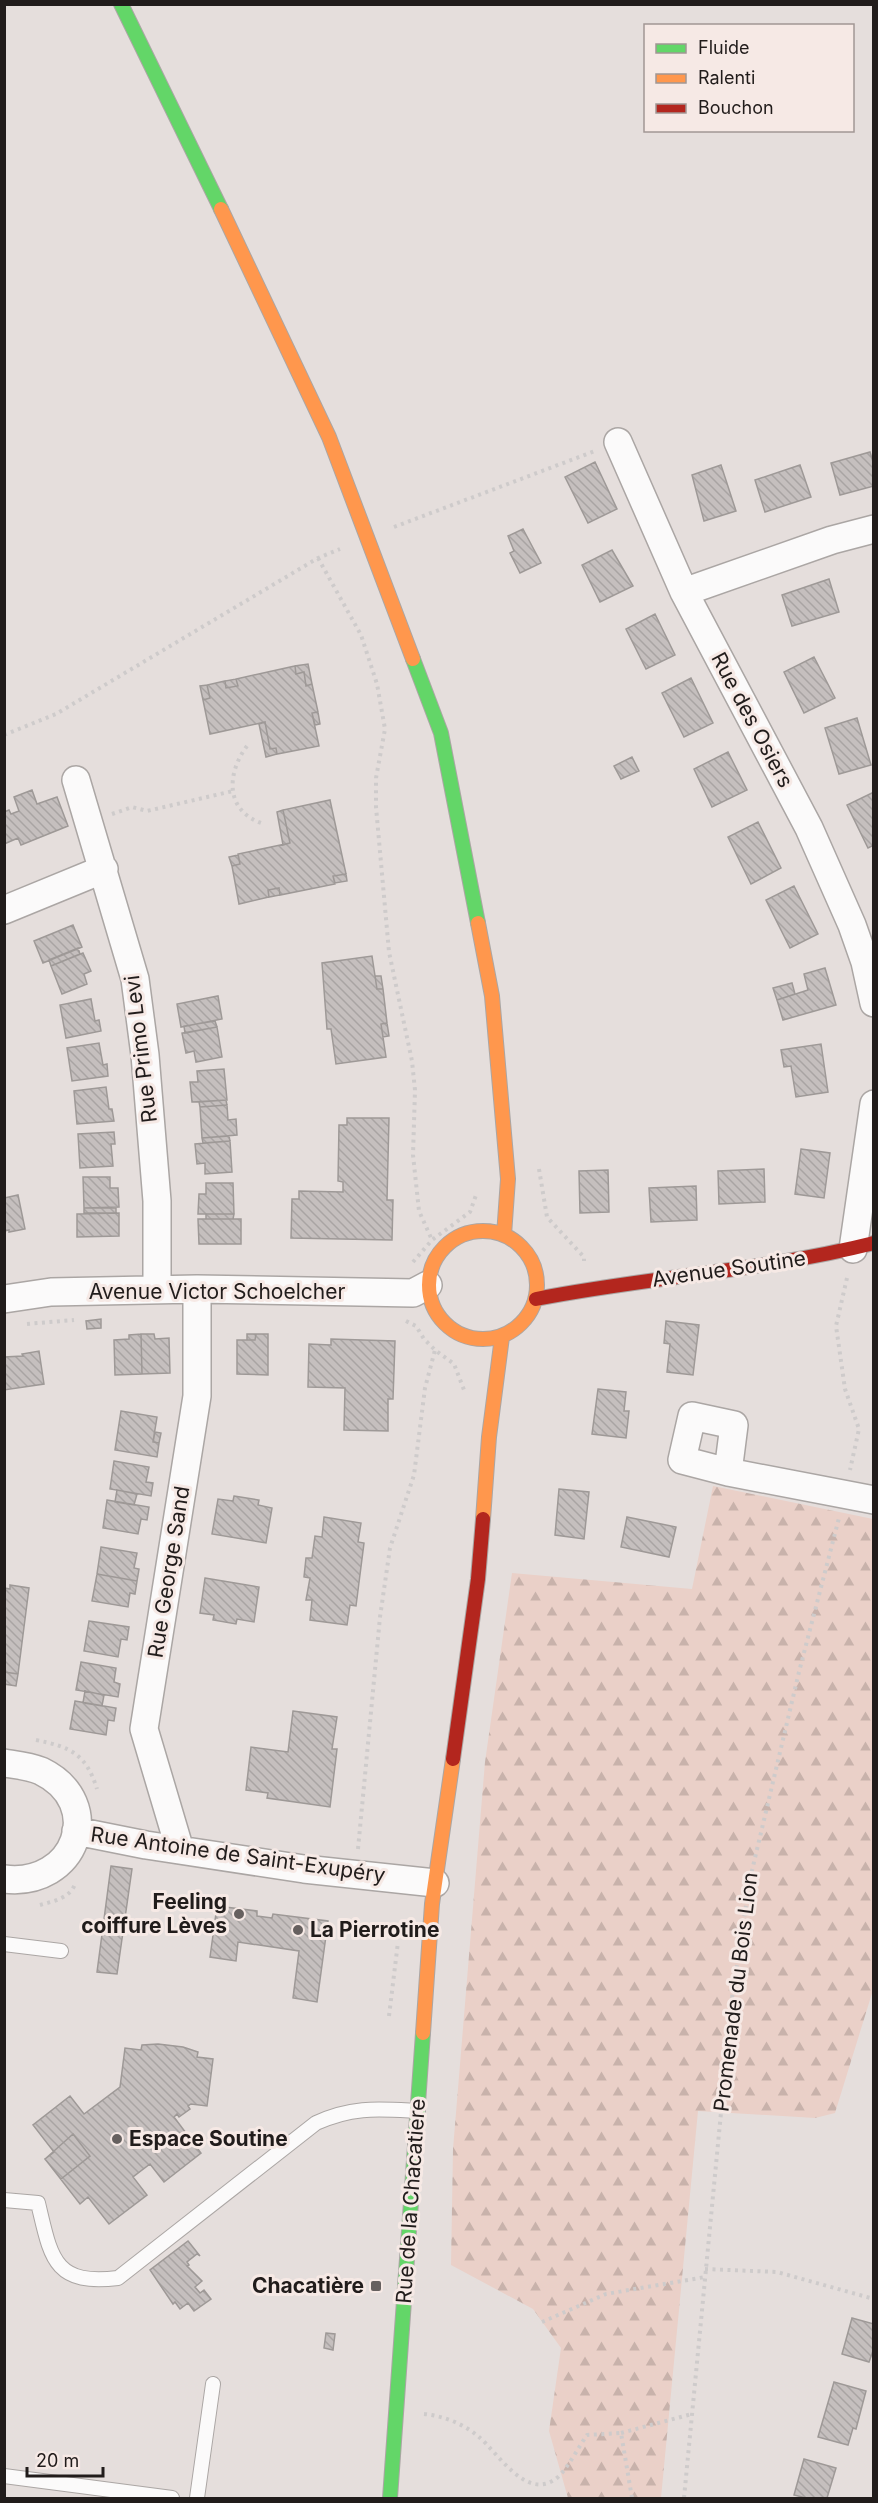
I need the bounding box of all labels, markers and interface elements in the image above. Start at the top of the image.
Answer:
legend [644,24,854,132]
text: Fluide [698,37,750,58]
text: Ralenti [698,67,755,88]
text: Bouchon [698,97,774,118]
street label: Rue des Osiers [706,648,799,792]
street label: Rue Primo Levi [119,974,162,1124]
street label: Avenue Soutine [651,1245,807,1292]
street label: Avenue Victor Schoelcher [89,1279,345,1304]
street label: Rue George Sand [143,1484,194,1660]
street label: Rue Antoine de Saint-Exupéry [89,1821,387,1888]
street label: Promenade du Bois Lion [708,1871,763,2113]
place label: Feeling coiffure Lèves [81,1889,227,1938]
marker: Feeling coiffure Lèves [232,1907,246,1921]
place label: La Pierrotine [310,1917,439,1942]
marker: La Pierrotine [291,1923,305,1937]
street label: Rue de la Chacatiere [391,2098,430,2304]
place label: Espace Soutine [129,2126,288,2151]
marker: Espace Soutine [110,2132,124,2146]
place label: Chacatière [252,2273,364,2298]
marker: Chacatière [369,2279,383,2293]
scale bar [27,2440,104,2478]
text: 20 m [36,2450,79,2471]

